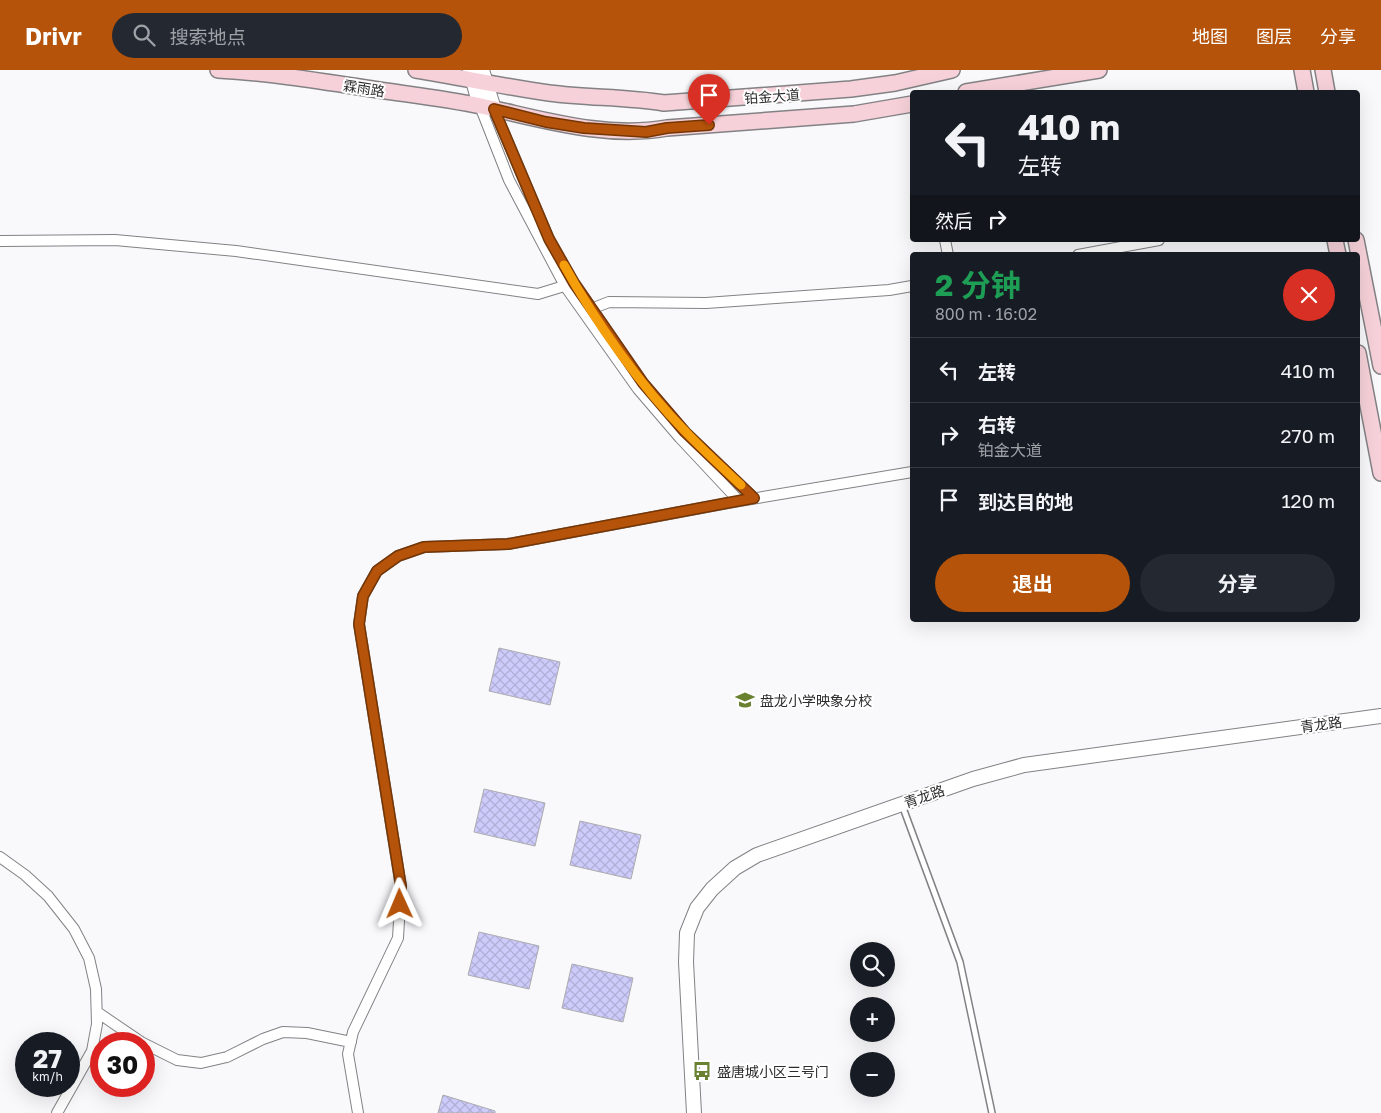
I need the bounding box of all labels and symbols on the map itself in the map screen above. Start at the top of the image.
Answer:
pin [688,74,730,125]
street label: 霖雨路 [342,76,386,100]
street label: 铂金大道 [743,86,801,106]
school or university icon: 盘龙小学映象分校 [734,689,756,711]
place label: 盘龙小学映象分校 [760,692,872,709]
street label: 青龙路 [1299,713,1343,735]
street label: 青龙路 [901,781,947,811]
position arrow [373,877,425,929]
speed limit sign: 30 [90,1032,155,1097]
bus stop icon: 盛唐城小区三号门 [691,1060,713,1082]
place label: 盛唐城小区三号门 [717,1063,829,1080]

